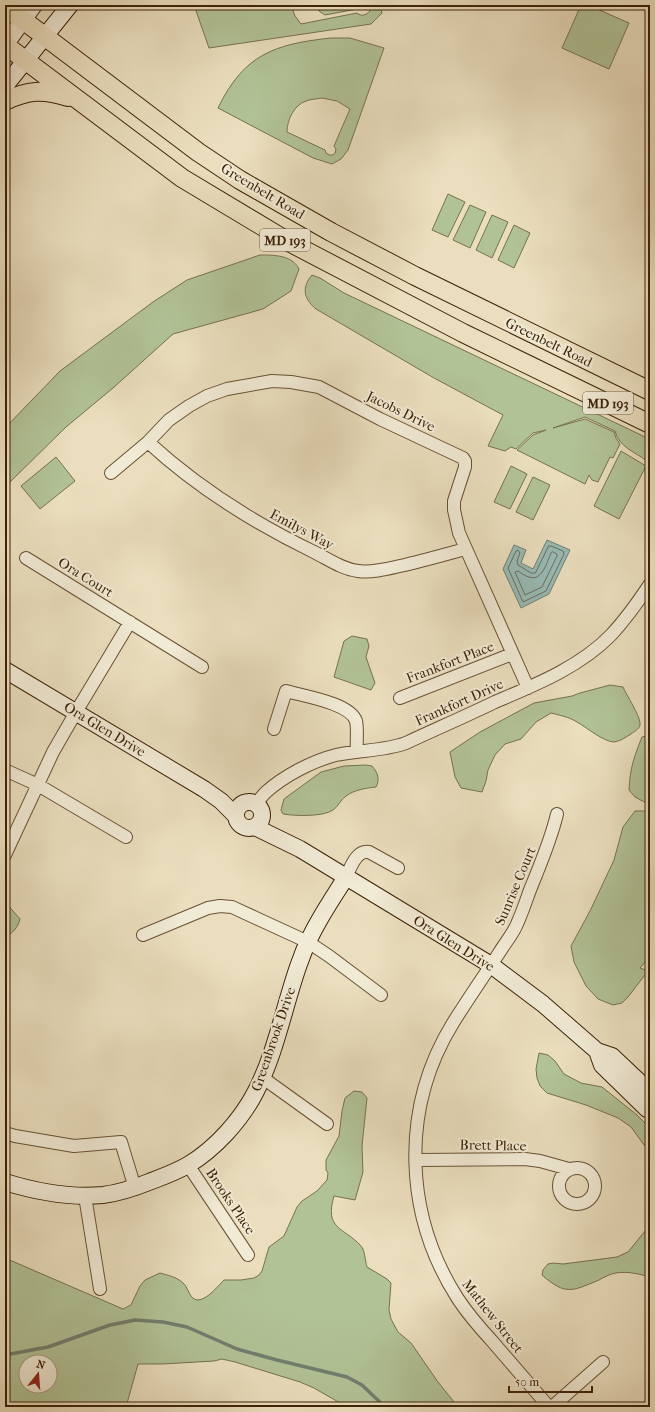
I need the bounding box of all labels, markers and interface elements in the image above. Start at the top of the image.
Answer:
street label: Greenbelt Road [218,160,308,223]
road number: MD 193 [260,229,310,251]
street label: Greenbelt Road [502,314,595,371]
street label: Jacobs Drive [363,387,438,435]
road number: MD 193 [583,392,633,414]
street label: Emilys Way [267,506,337,554]
street label: Ora Court [55,554,116,601]
street label: Frankfort Place [404,638,497,687]
street label: Frankfort Drive [412,675,506,730]
street label: Ora Glen Drive [61,698,149,761]
street label: Sunrise Court [491,844,540,928]
street label: Ora Glen Drive [410,912,498,975]
street label: Greenbrook Drive [248,985,299,1094]
street label: Brett Place [459,1136,527,1155]
street label: Brooks Place [202,1165,259,1238]
street label: Mathew Street [458,1276,527,1357]
north arrow [18,1354,58,1394]
text: N [35,1357,47,1373]
scale bar [509,1368,592,1394]
text: 50 m [515,1375,539,1389]

